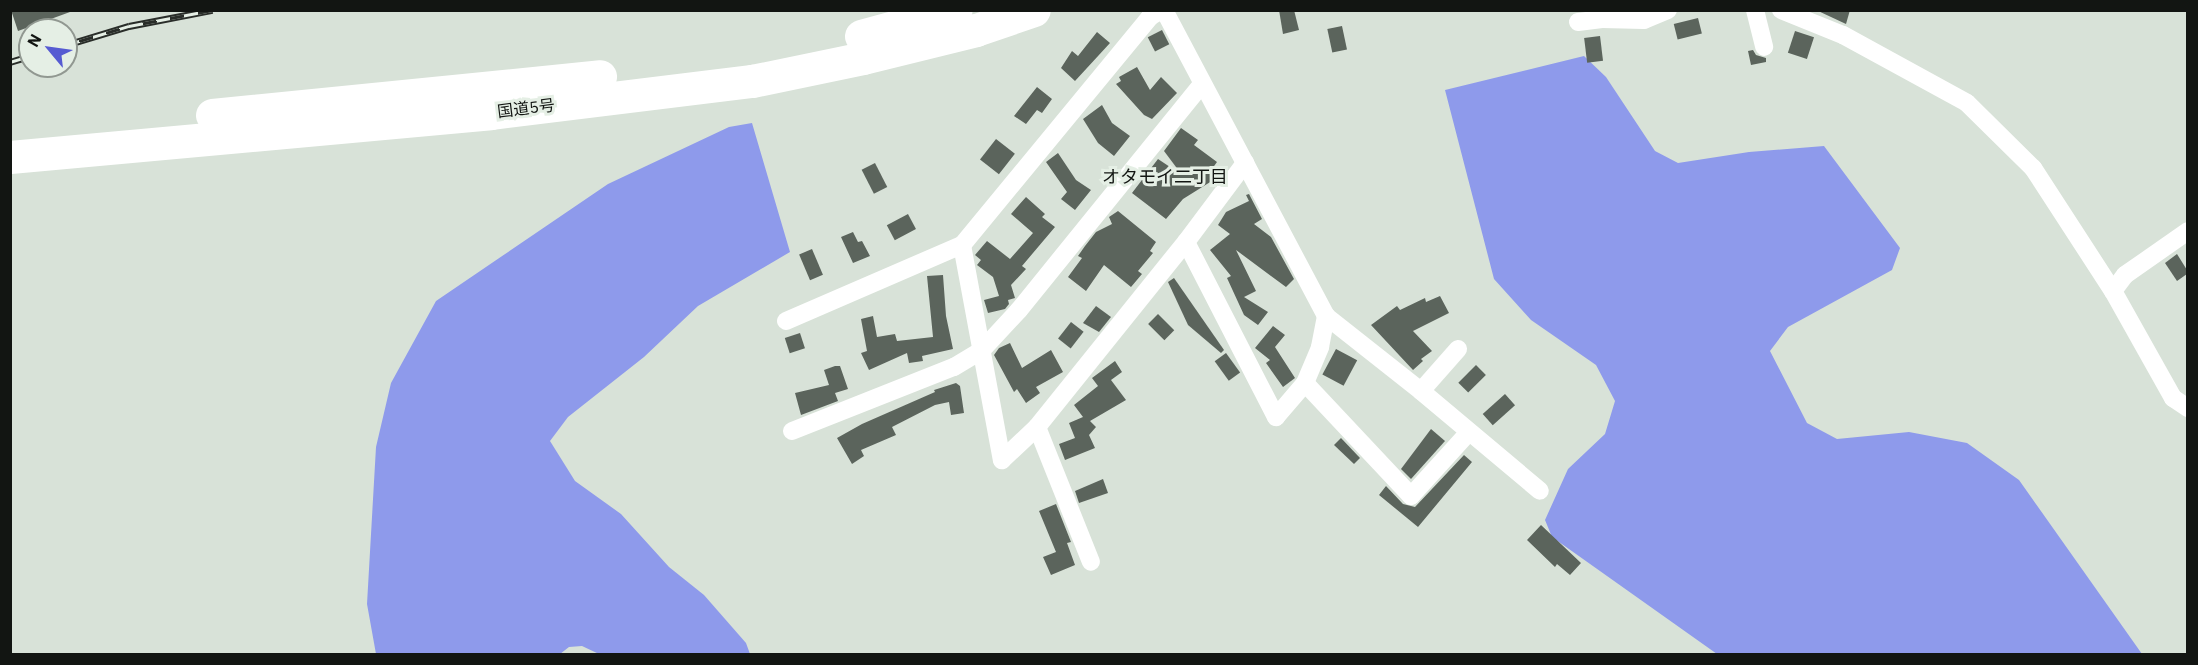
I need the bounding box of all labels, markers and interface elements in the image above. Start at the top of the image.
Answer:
north arrow [18,18,78,78]
text: N [22,30,46,50]
street label: 国道5号 [496,95,556,121]
district label: オタモイ二丁目 [1102,166,1228,188]

